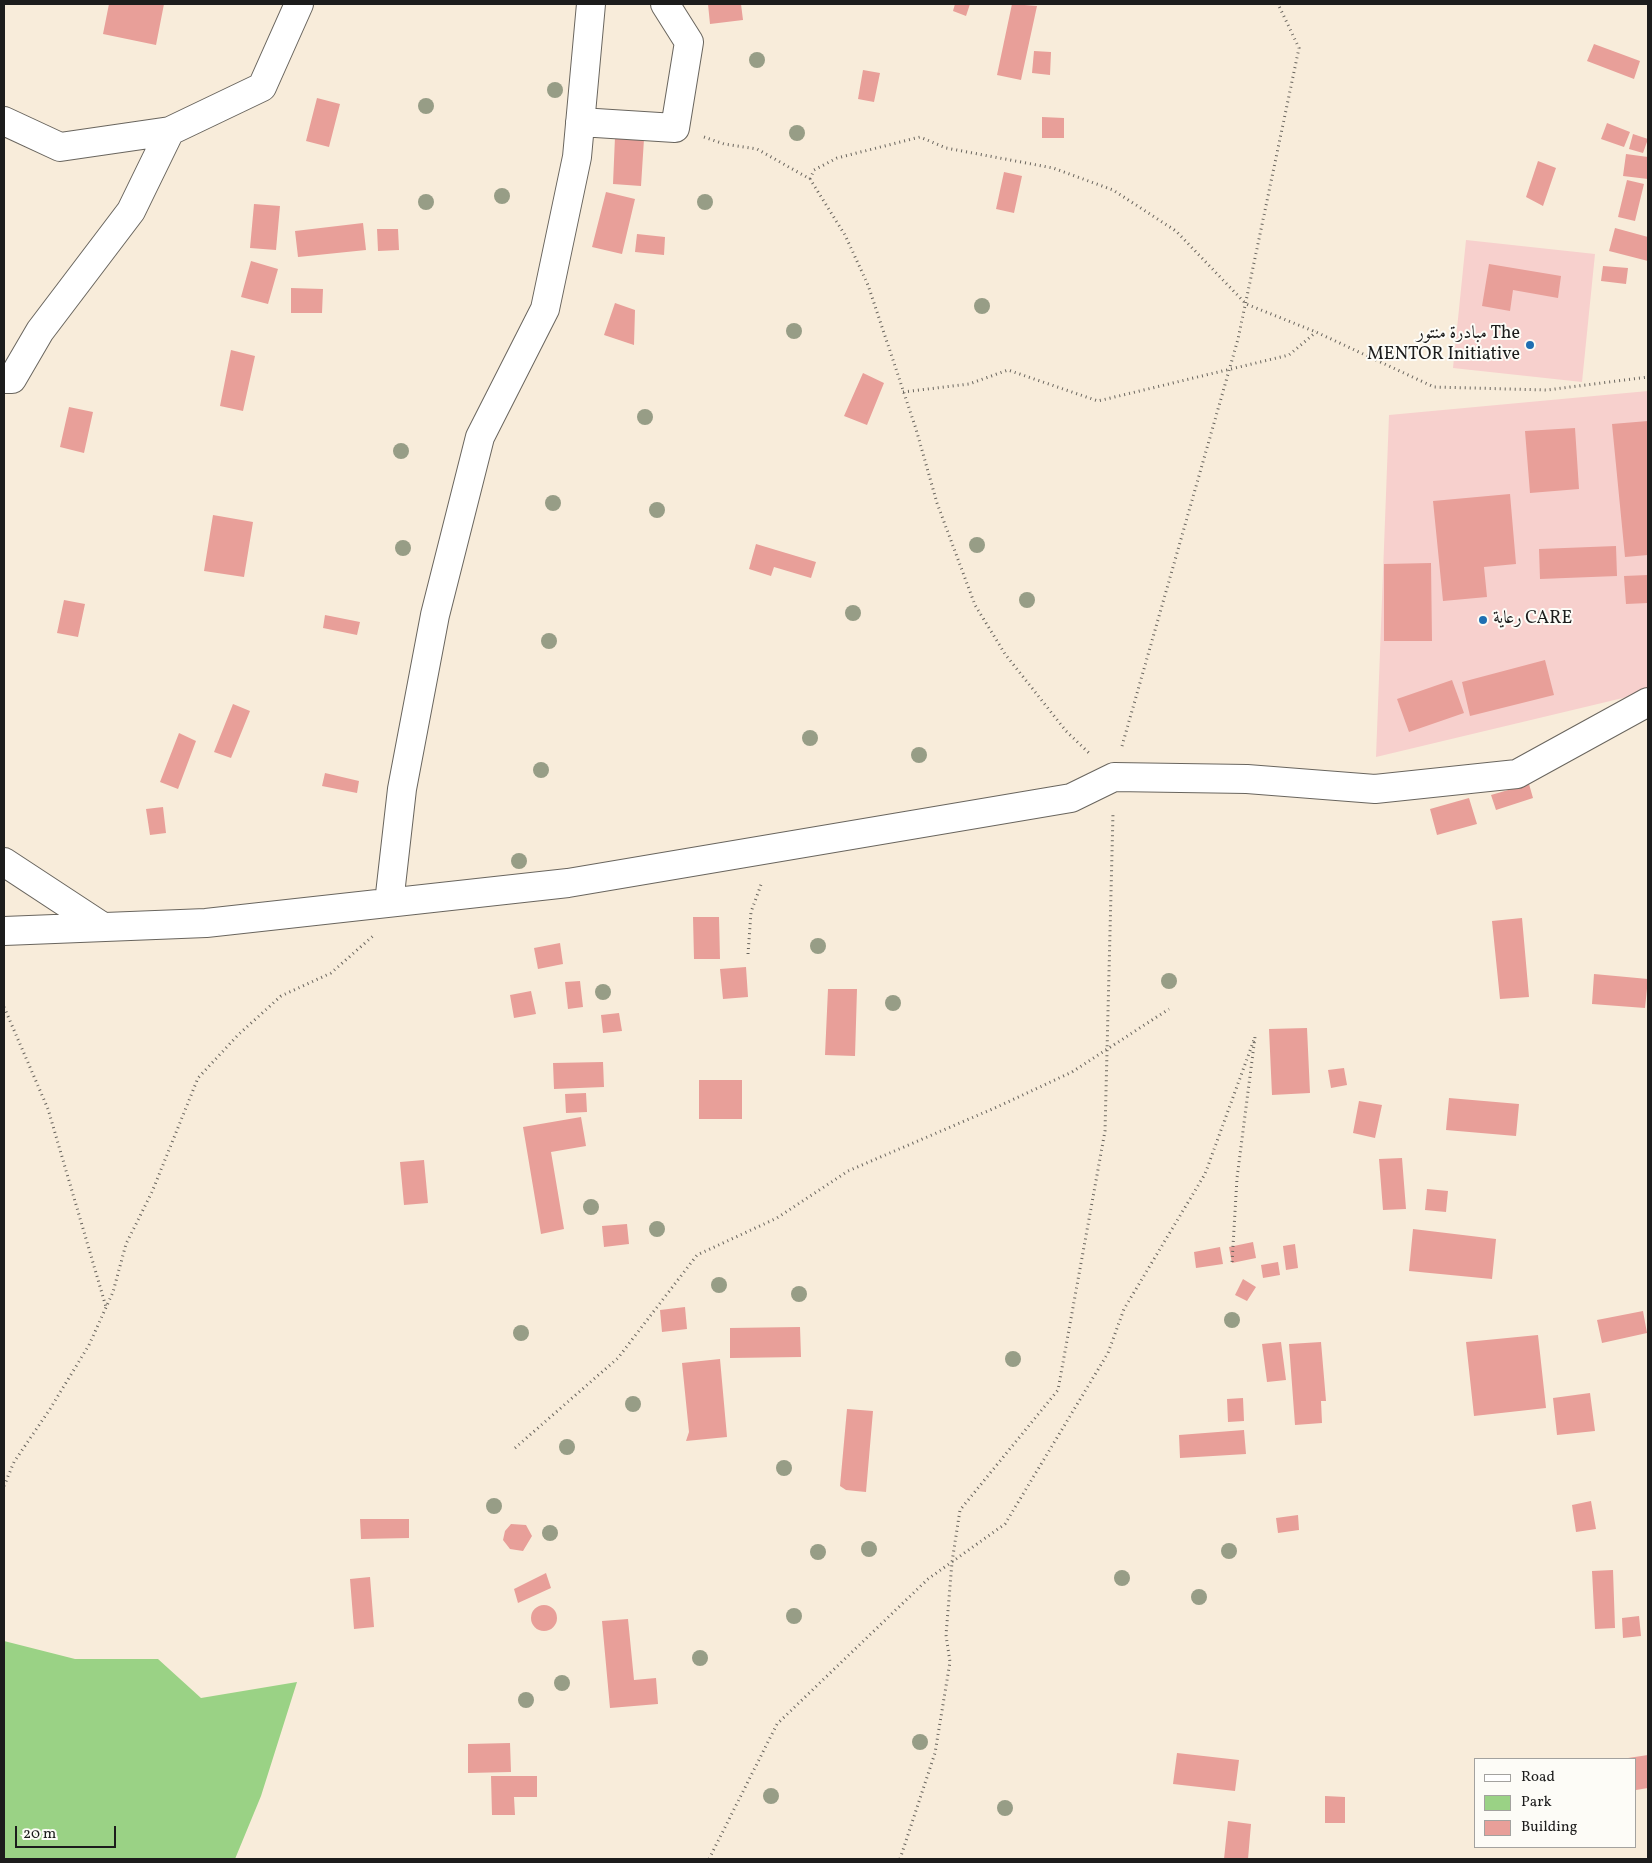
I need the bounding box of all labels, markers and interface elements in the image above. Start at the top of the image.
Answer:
place label: مبادرة منتور The MENTOR Initiative [1367,324,1520,366]
marker: مبادرة منتور The MENTOR Initiative [1524,339,1536,351]
place label: رعاية CARE [1493,609,1572,631]
marker: رعاية CARE [1477,614,1489,626]
legend [1474,1758,1637,1848]
text: Road [1521,1767,1555,1788]
text: Park [1521,1792,1552,1813]
scale bar [18,1816,119,1848]
text: Building [1521,1817,1577,1838]
text: 20 m [23,1824,56,1845]

